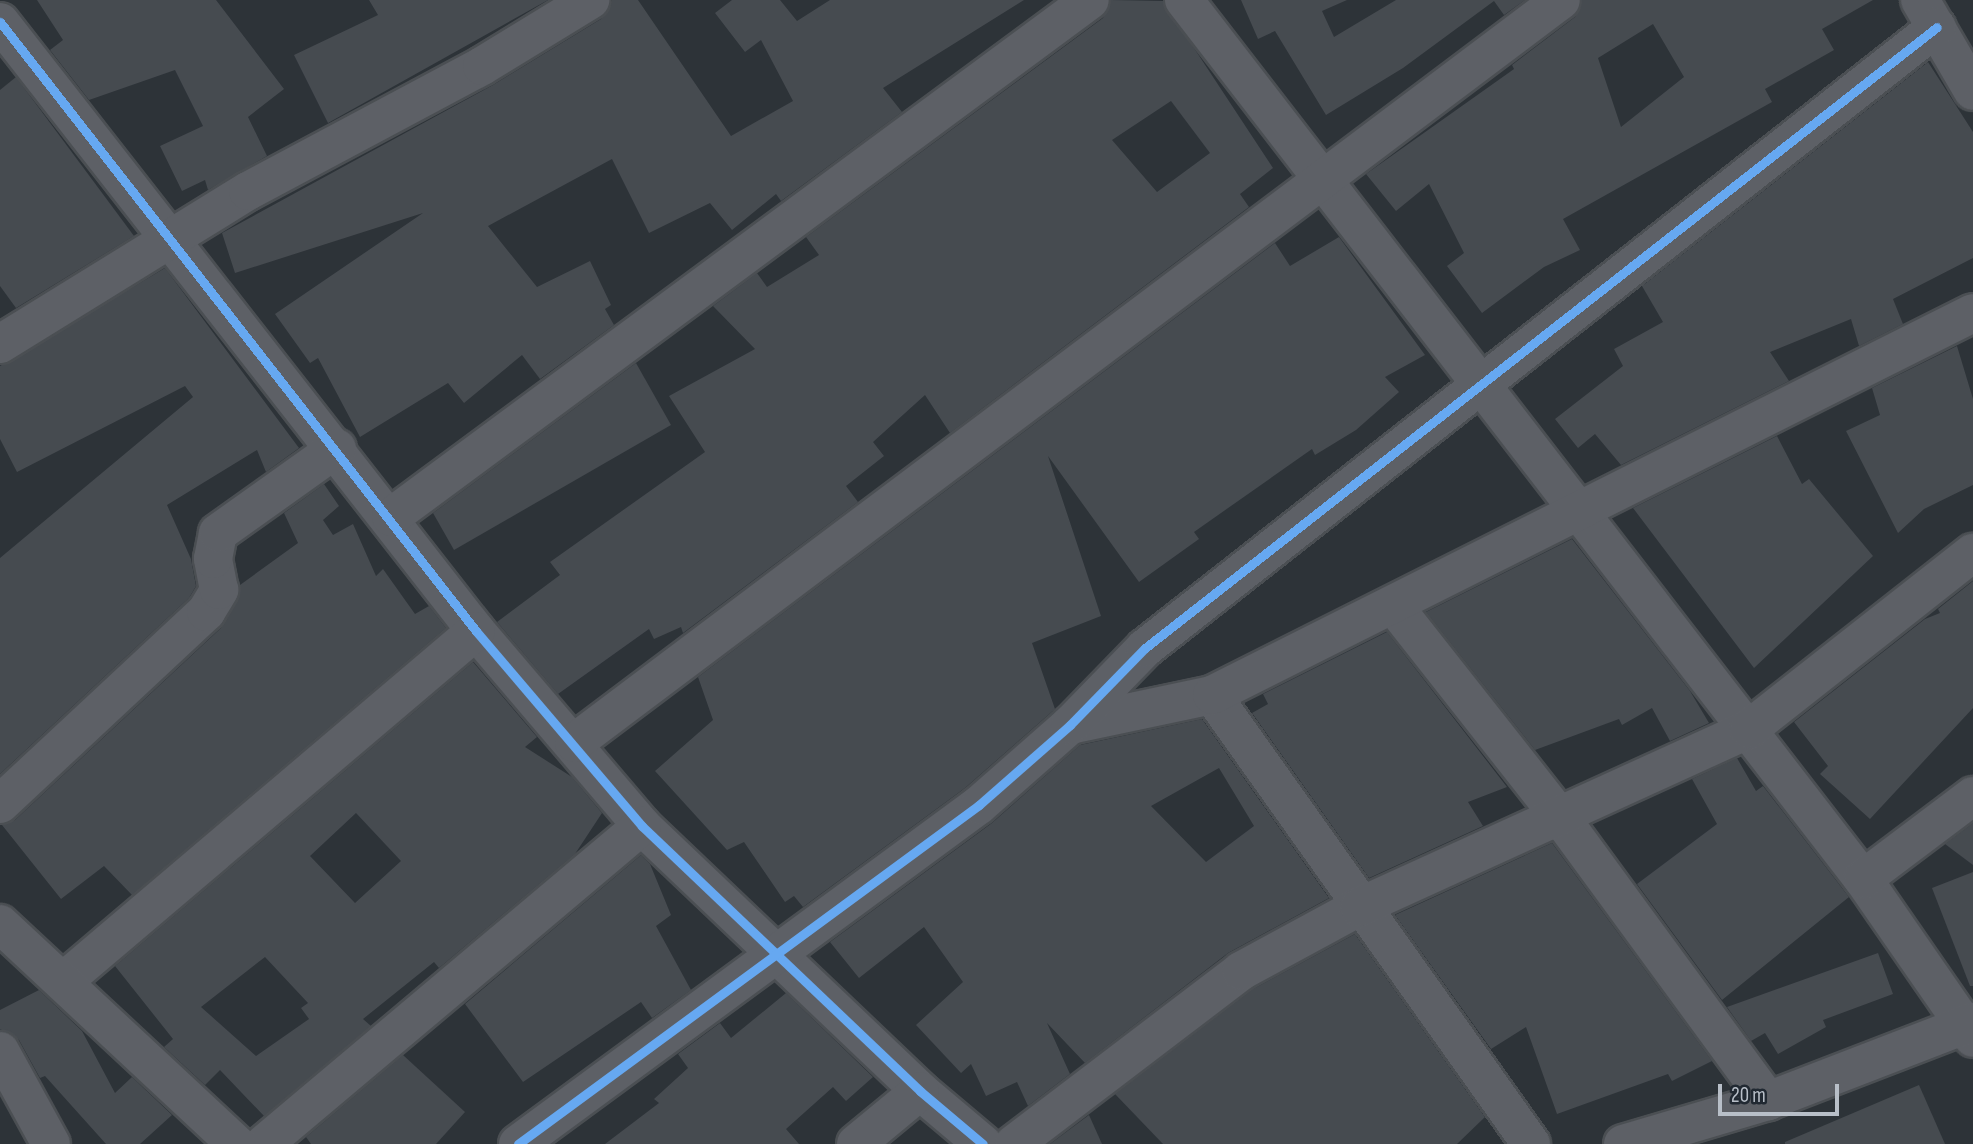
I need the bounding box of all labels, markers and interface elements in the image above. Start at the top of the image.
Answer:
scale bar [1721,1070,1842,1114]
text: 20 m [1731,1083,1766,1108]

